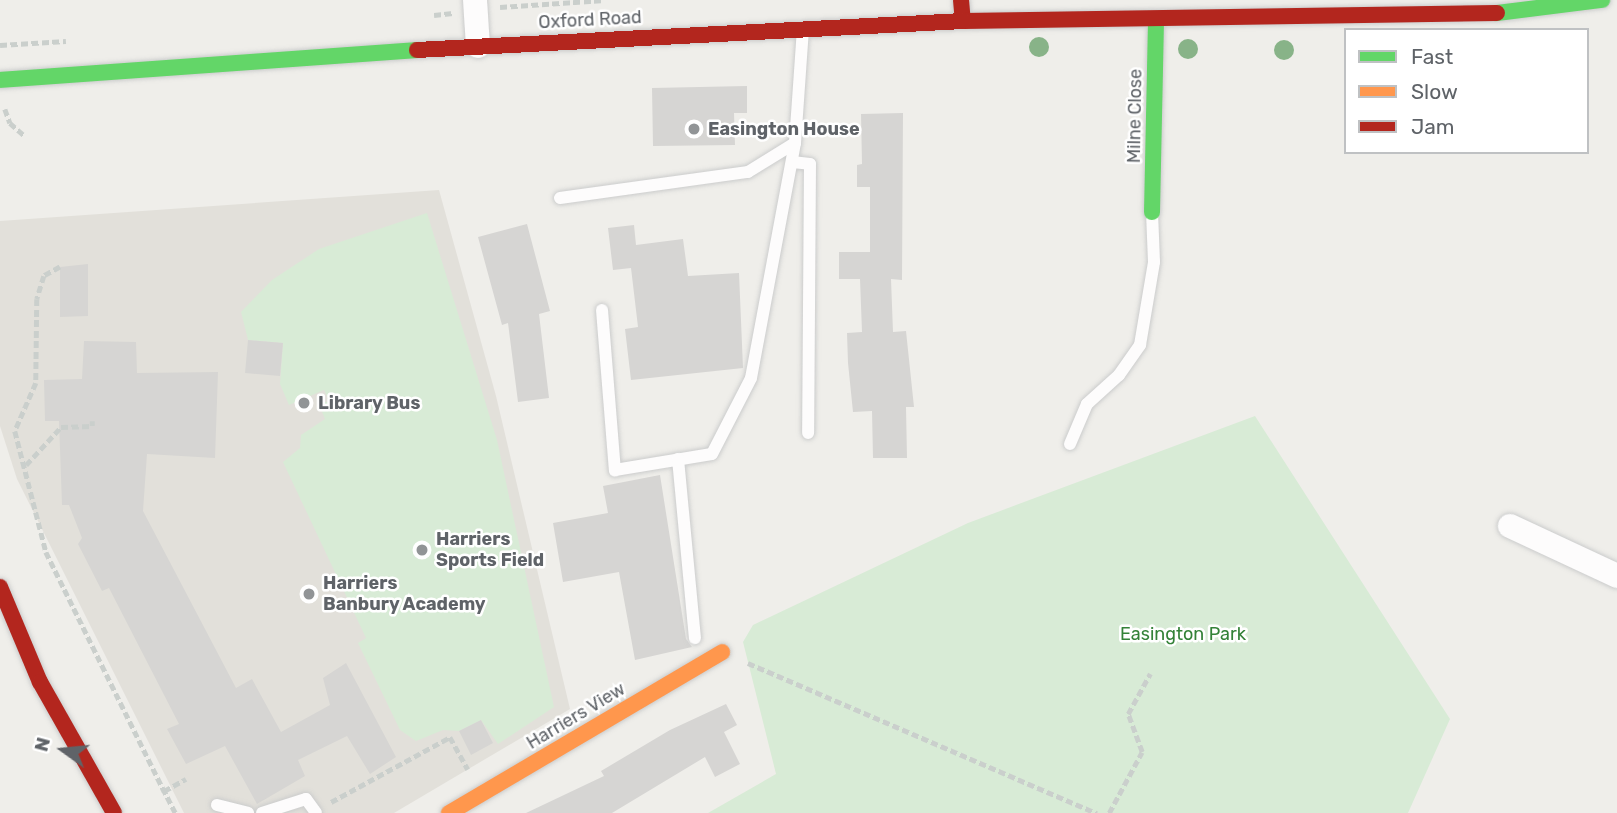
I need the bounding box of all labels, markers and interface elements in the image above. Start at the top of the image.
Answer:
street label: Oxford Road [538,7,642,33]
legend [1344,28,1589,154]
text: Fast [1411,44,1453,69]
street label: Milne Close [1123,69,1147,163]
text: Slow [1411,79,1458,104]
text: Jam [1411,114,1455,139]
place label: Easington House [708,118,860,140]
marker: Easington House [686,121,702,137]
place label: Library Bus [318,392,421,414]
marker: Library Bus [296,395,312,411]
place label: Harriers Sports Field [436,529,544,572]
marker: Harriers Sports Field [414,542,430,558]
place label: Harriers Banbury Academy [323,573,486,616]
marker: Harriers Banbury Academy [301,586,317,602]
park label: Easington Park [1120,623,1246,645]
street label: Harriers View [523,678,629,754]
north arrow [28,715,98,785]
text: N [29,735,55,754]

